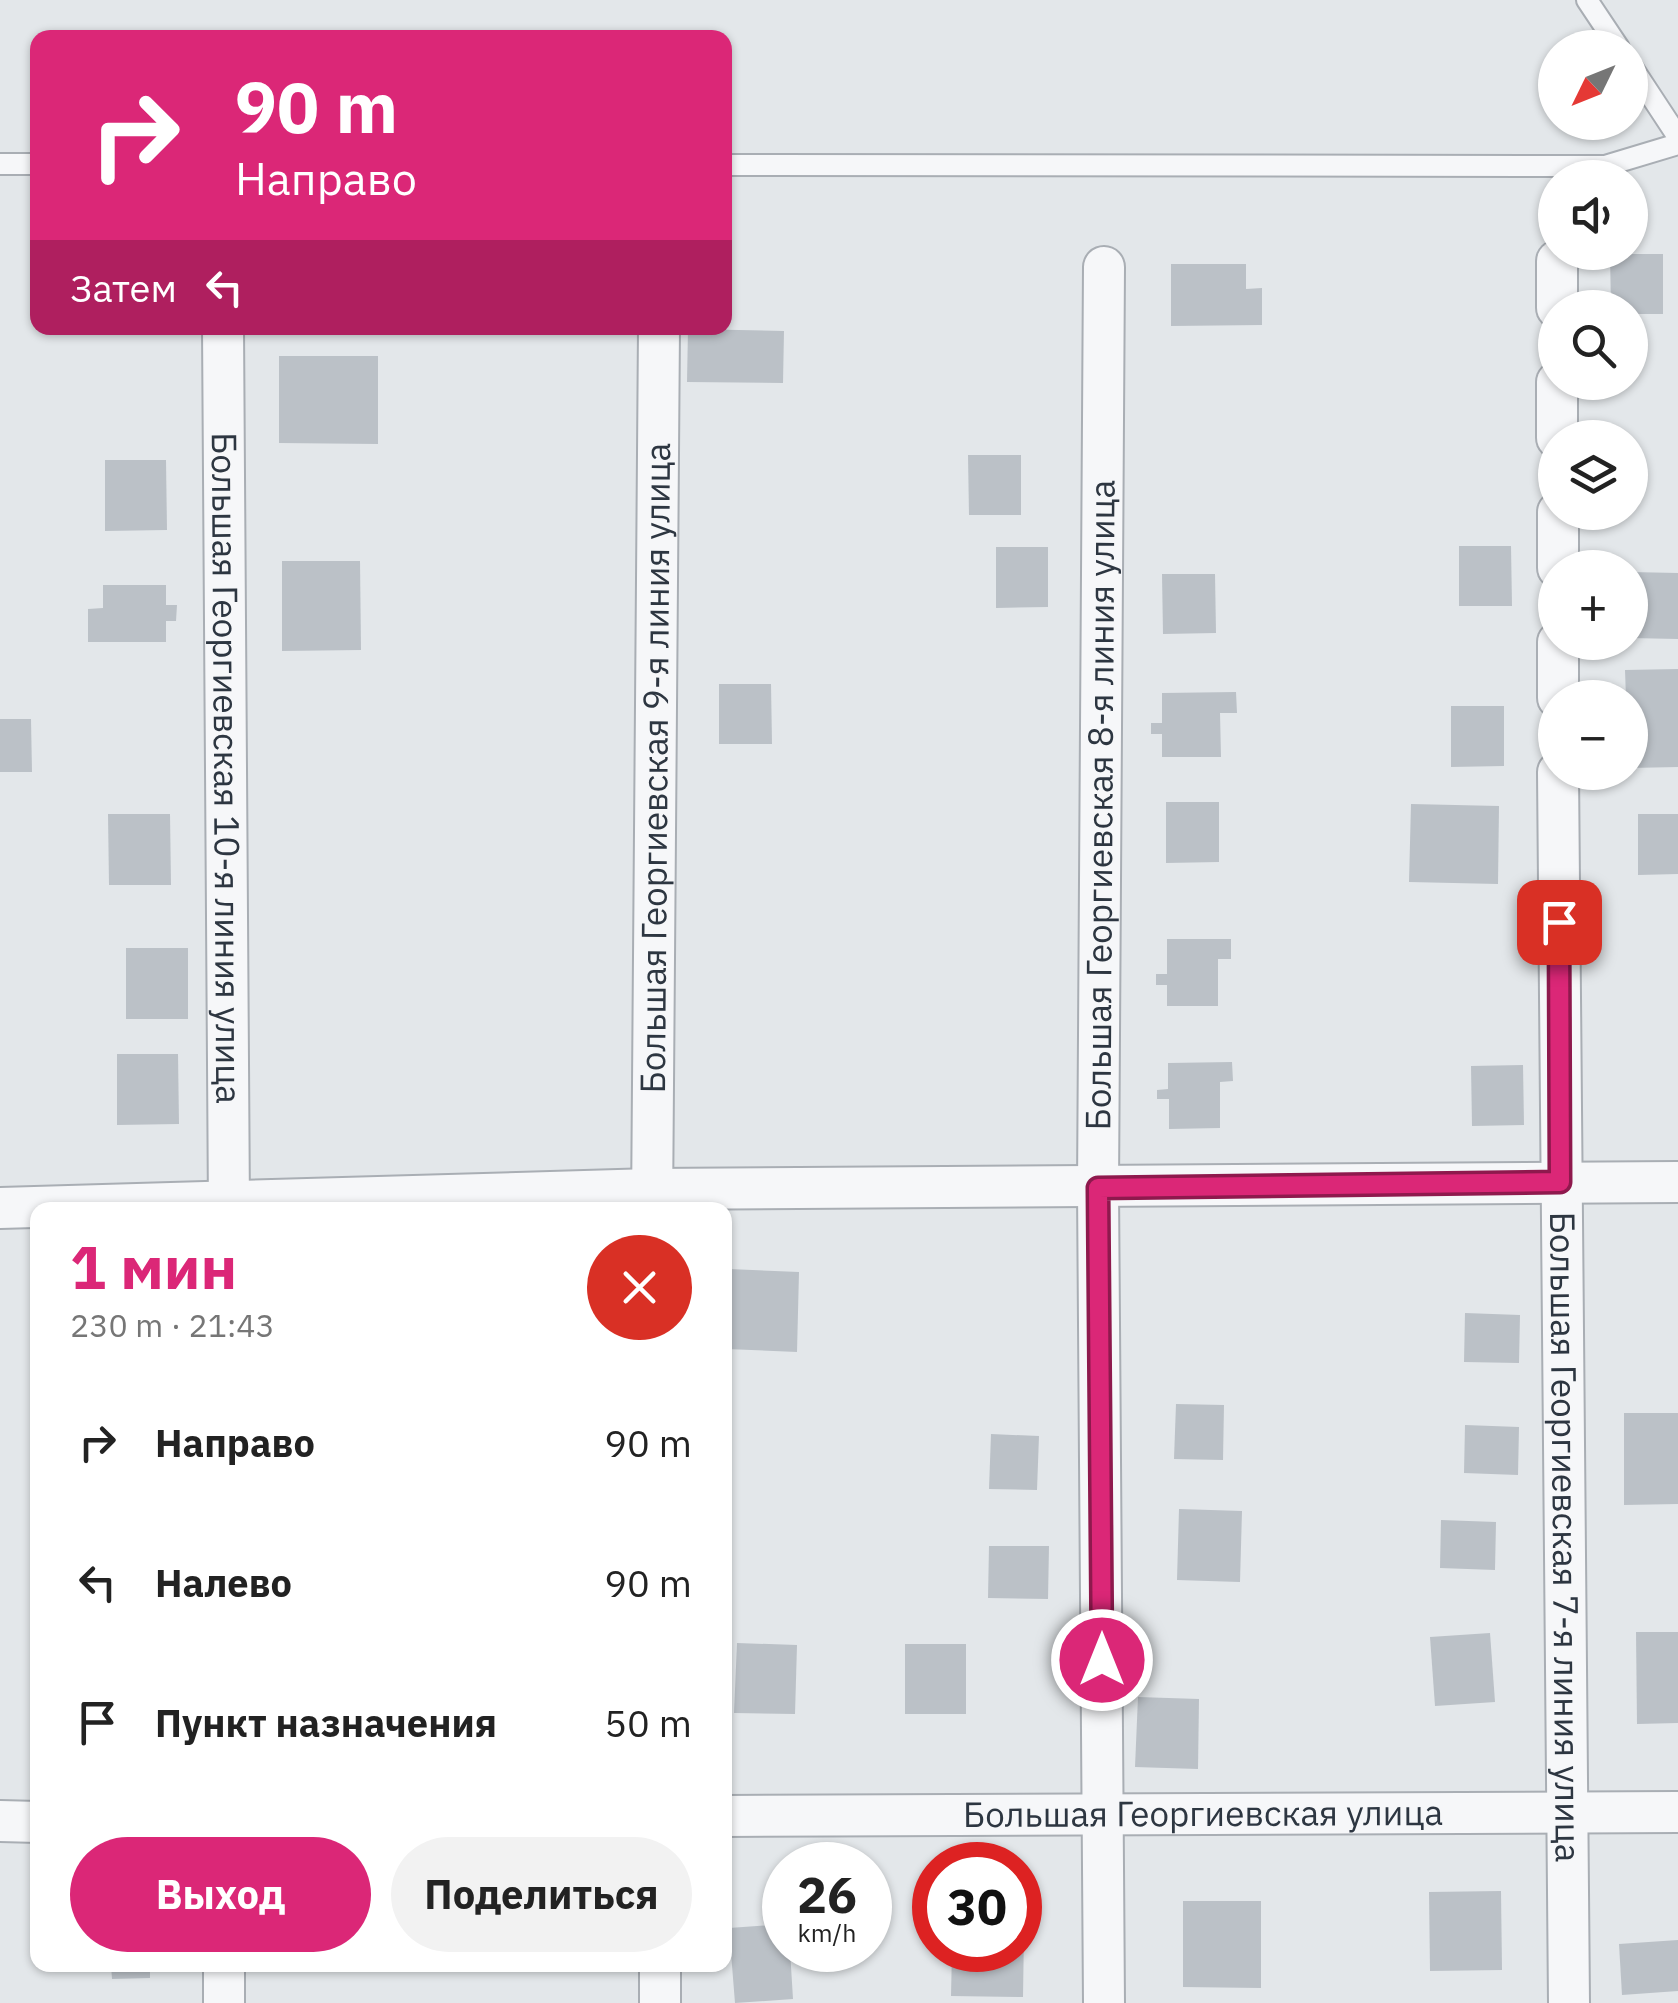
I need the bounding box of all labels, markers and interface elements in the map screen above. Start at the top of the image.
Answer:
north arrow [1538,30,1648,140]
map controls [1538,30,1648,790]
text: 90 m [235,61,398,152]
icon: right [70,70,200,200]
text: Направо [235,149,417,207]
button: sound [1538,160,1648,270]
icon: left [197,260,252,315]
text: Затем [70,263,177,312]
button: search [1538,290,1648,400]
button: layers [1538,420,1648,530]
street label: Большая Георгиевская 10-я линия улица [202,432,252,1104]
street label: Большая Георгиевская 9-я линия улица [629,442,680,1094]
street label: Большая Георгиевская 8-я линия улица [1074,479,1125,1131]
button: + [1538,550,1648,660]
button: − [1538,680,1648,790]
pin [1517,880,1602,965]
icon: arrive [1532,895,1587,950]
street label: Большая Георгиевская 7-я линия улица [1540,1211,1592,1863]
text: 1 мин [70,1227,237,1306]
button: close [587,1235,692,1340]
text: 230 m · 21:43 [70,1304,275,1346]
icon: right [70,1415,125,1470]
text: Направо [155,1418,315,1467]
text: 90 m [604,1418,692,1467]
icon: left [70,1555,125,1610]
text: Налево [155,1558,292,1607]
text: 90 m [604,1558,692,1607]
position arrow [1050,1608,1154,1712]
icon: arrive [70,1695,125,1750]
text: Пункт назначения [155,1698,497,1747]
text: 50 m [604,1698,692,1747]
street label: Большая Георгиевская улица [963,1789,1443,1837]
button: Выход [70,1837,371,1952]
button: Поделиться [391,1837,692,1952]
speed limit sign: 30 [912,1842,1042,1972]
text: 26 [797,1862,857,1927]
text: km/h [798,1916,856,1949]

